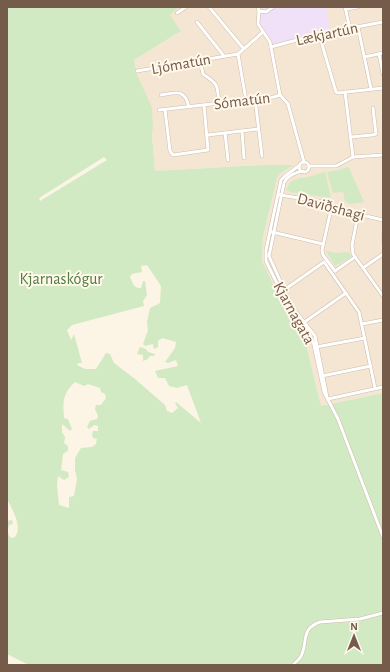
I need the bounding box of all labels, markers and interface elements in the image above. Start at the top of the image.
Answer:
street label: Lækjartún [295,20,360,49]
street label: Ljómatún [150,51,212,78]
street label: Sómatún [213,90,271,112]
street label: Daviðshagi [295,190,367,224]
park label: Kjarnaskógur [20,271,103,288]
street label: Kjarnagata [270,279,318,347]
north arrow [334,616,374,656]
text: N [350,621,358,632]

